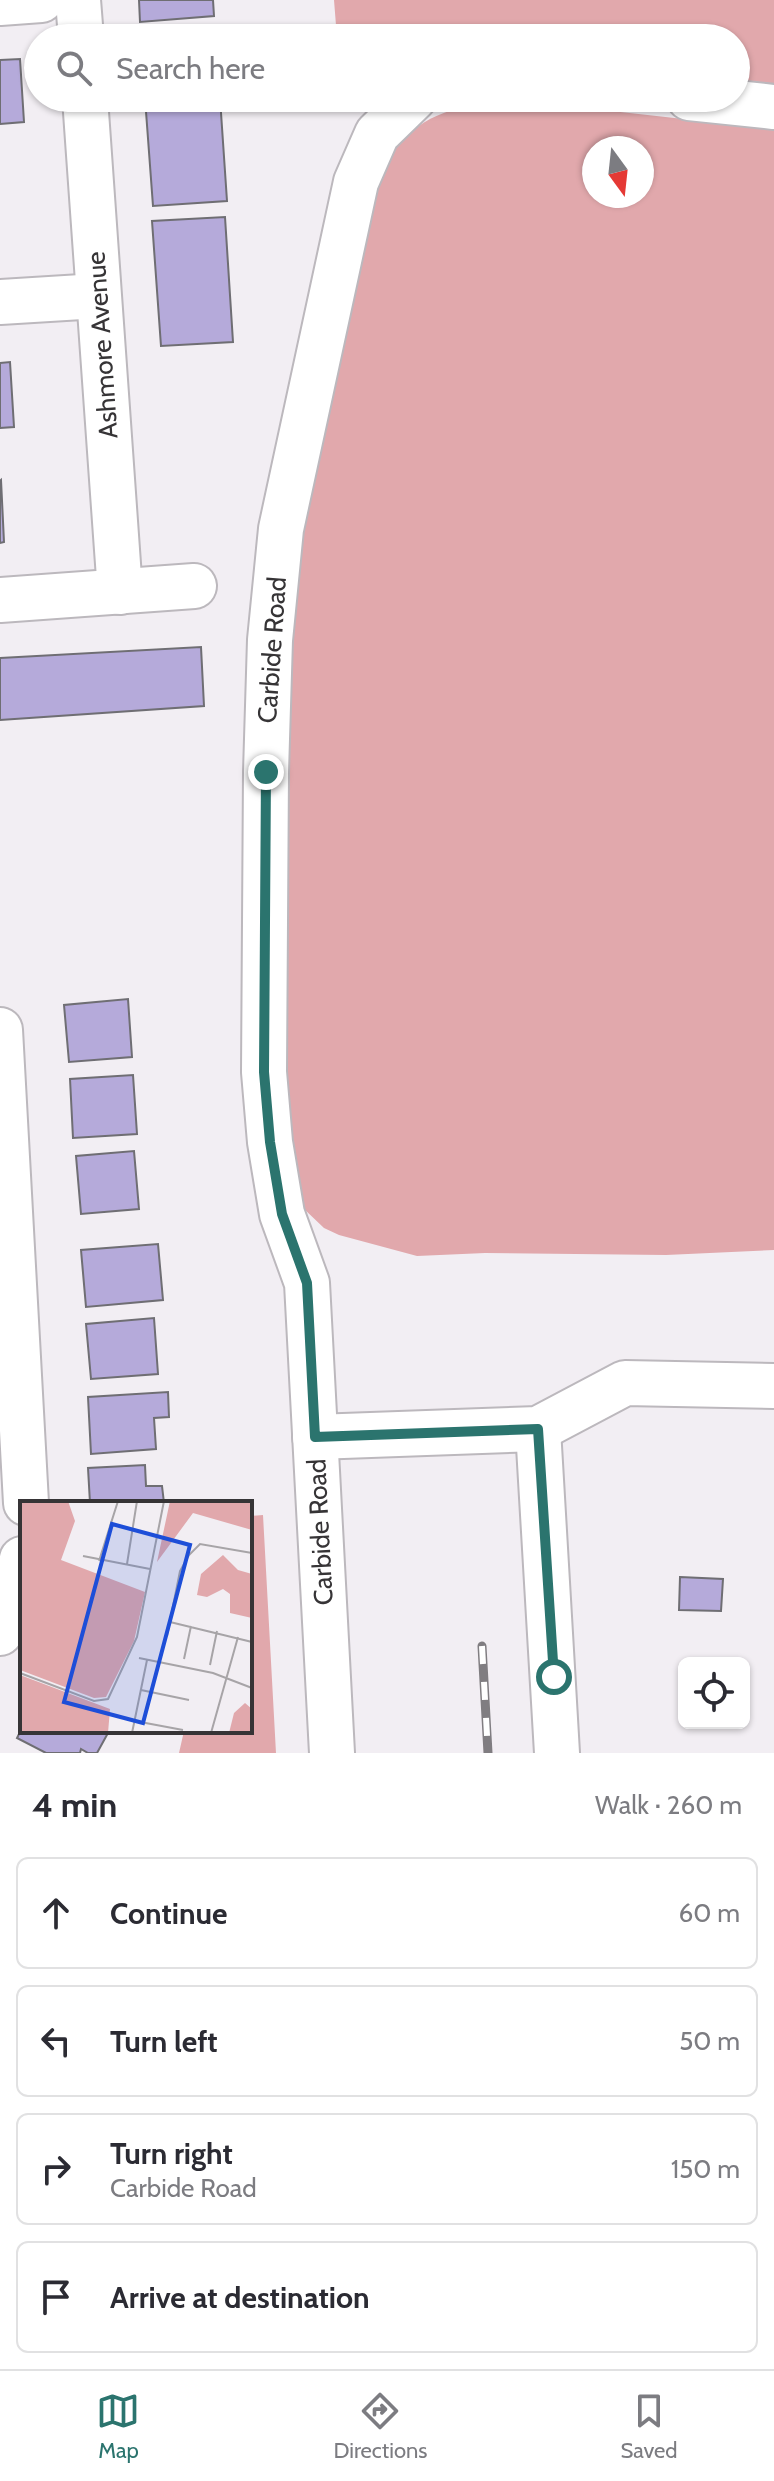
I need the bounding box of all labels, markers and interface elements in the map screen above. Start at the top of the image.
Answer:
search box [24,24,750,112]
icon: search [52,46,96,90]
text: Search here [116,50,265,87]
north arrow [582,136,654,208]
street label: Ashmore Avenue [80,250,124,440]
street label: Carbide Road [251,576,293,724]
route end [248,754,284,790]
street label: Carbide Road [300,1458,340,1606]
inset map [20,1501,252,1733]
map controls [678,1657,750,1729]
button: locate [678,1657,750,1729]
route start [536,1659,572,1695]
text: 4 min [32,1784,117,1826]
text: Walk · 260 m [595,1789,742,1821]
icon: ahead [34,1891,78,1935]
text: Continue [110,1895,227,1932]
text: 60 m [678,1897,740,1929]
icon: left [34,2019,78,2063]
text: Turn left [110,2023,218,2060]
text: 50 m [679,2025,740,2057]
text: Turn right [110,2135,233,2172]
icon: right [34,2147,78,2191]
text: 150 m [671,2153,740,2185]
text: Carbide Road [110,2172,257,2204]
icon: arrive [34,2275,78,2319]
text: Arrive at destination [110,2279,370,2316]
tab: Map [96,2389,140,2464]
tab: Directions [333,2389,427,2464]
tab: Saved [620,2389,678,2464]

